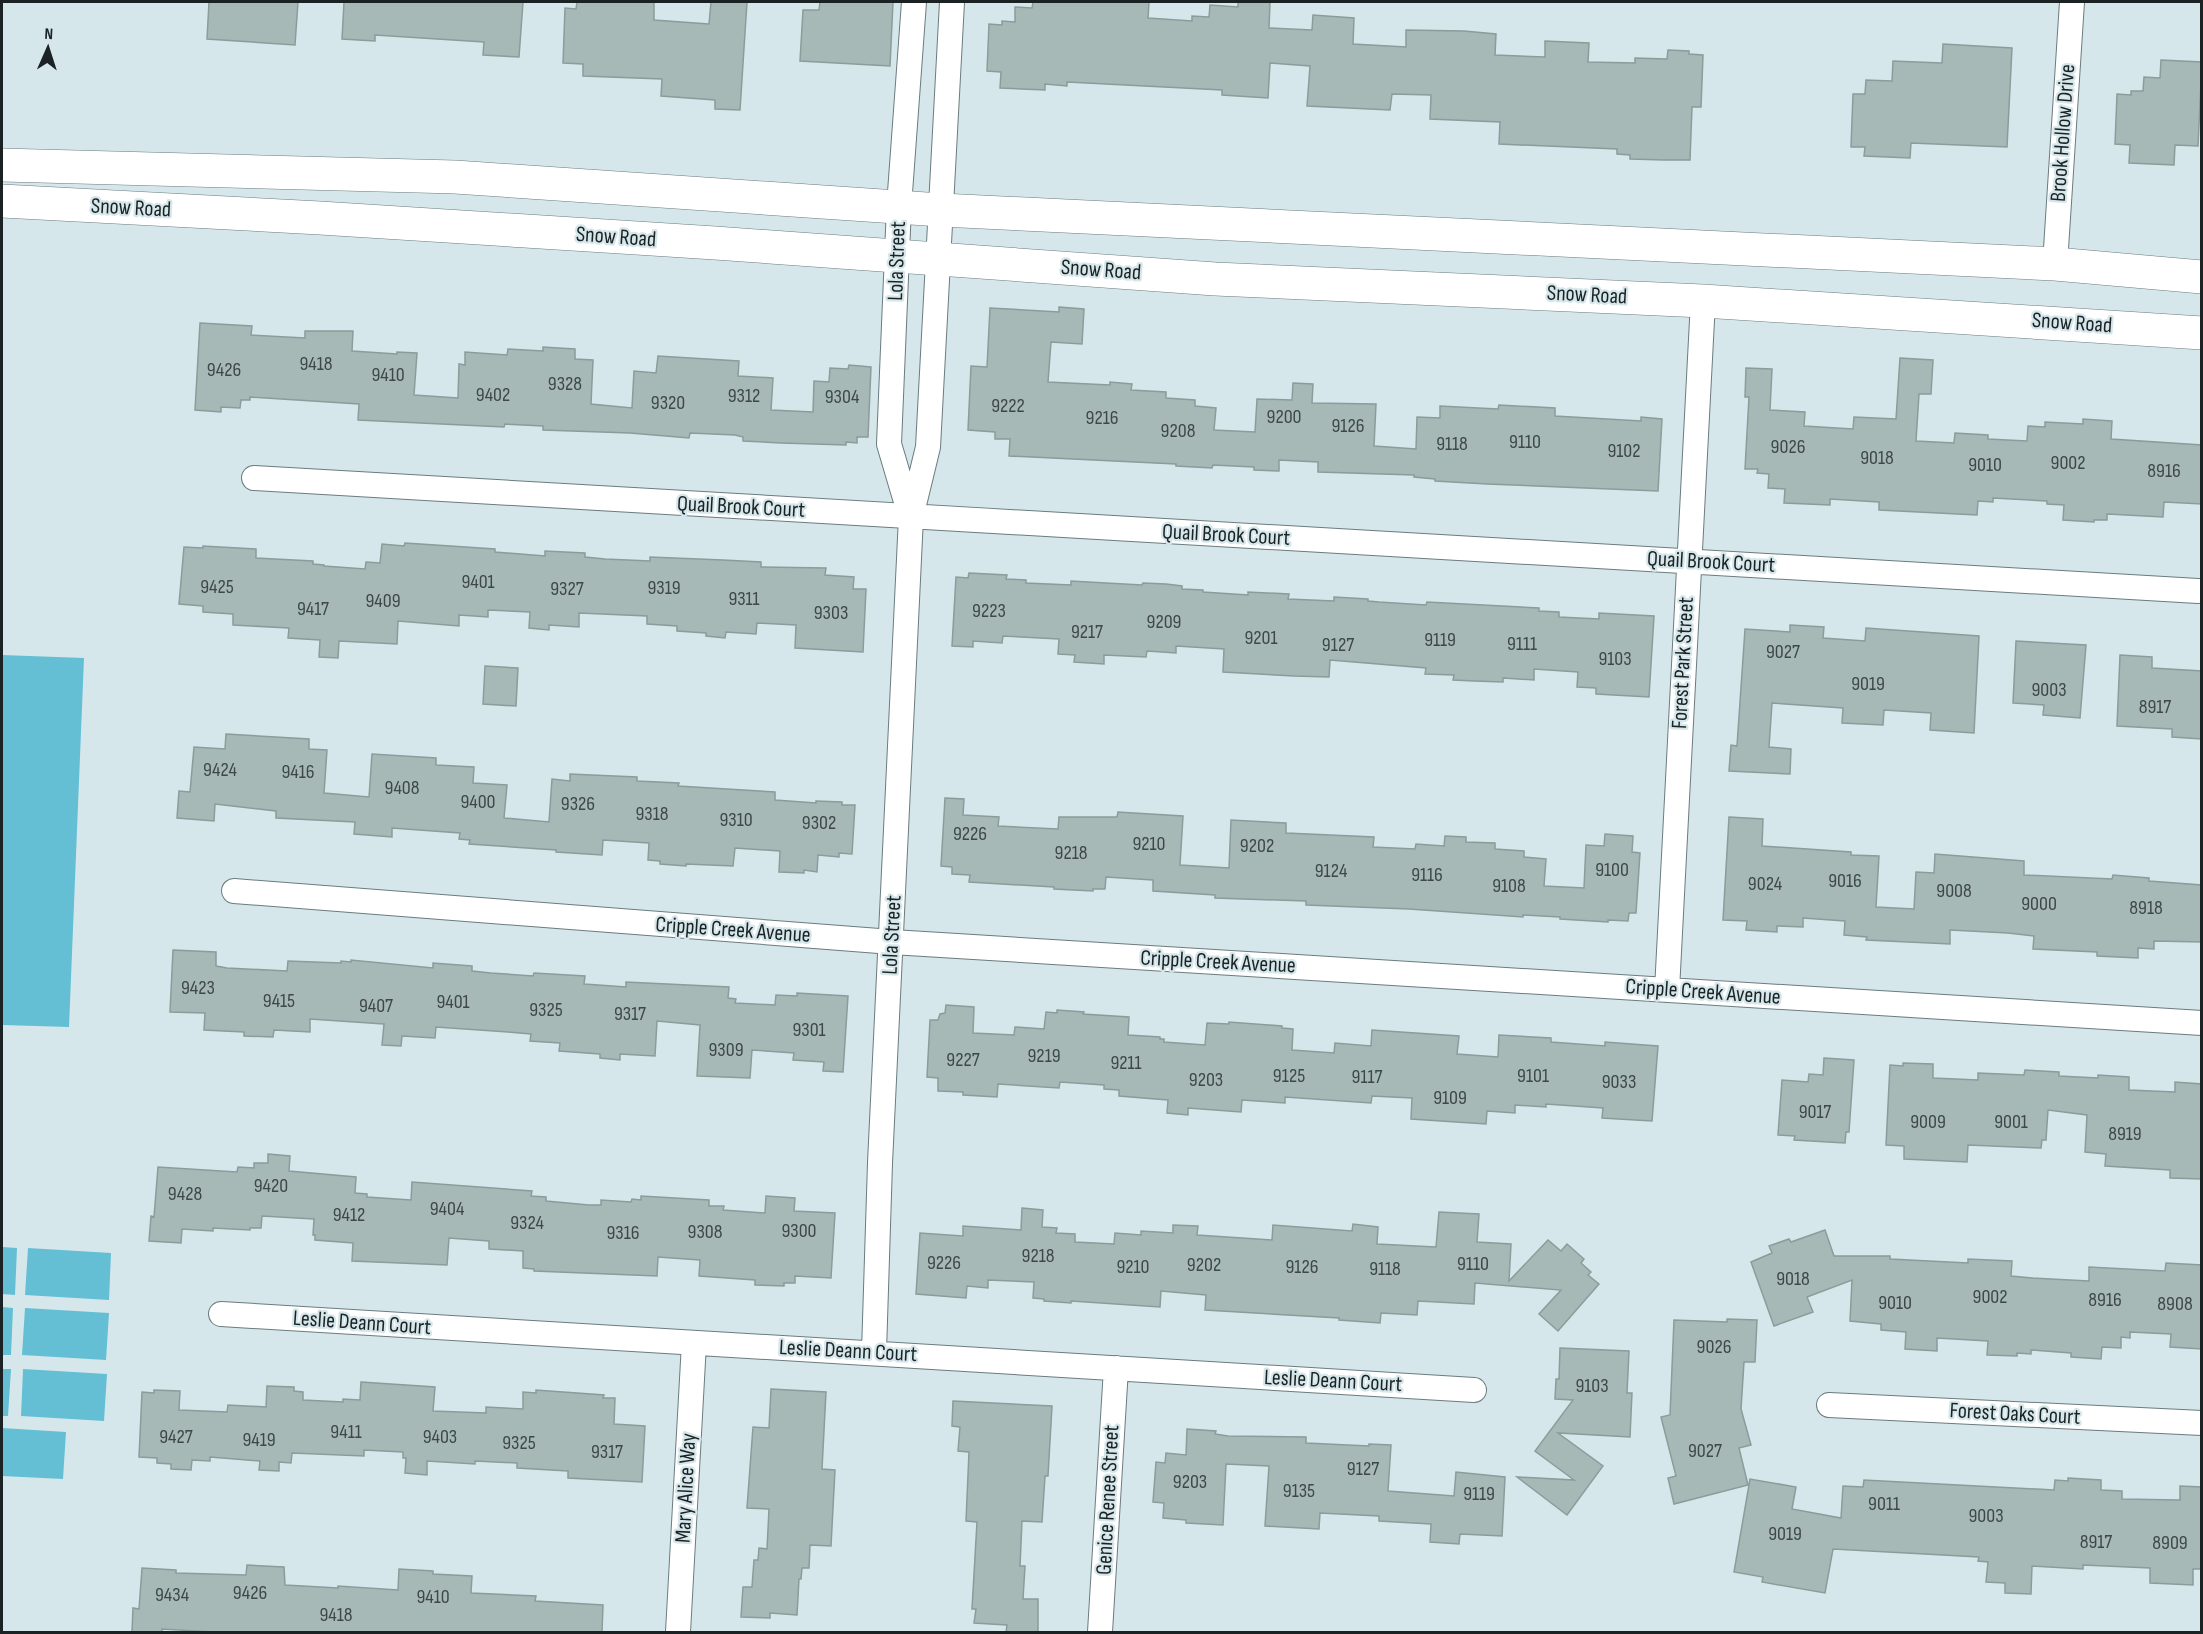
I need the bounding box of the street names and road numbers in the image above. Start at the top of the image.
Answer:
street label: Brook Hollow Drive [2045,63,2081,203]
street label: Snow Road [90,192,172,224]
street label: Snow Road [575,221,657,253]
street label: Lola Street [882,221,912,301]
street label: Snow Road [1060,254,1142,286]
street label: Snow Road [1546,279,1628,311]
street label: Snow Road [2031,307,2113,339]
street label: Quail Brook Court [676,490,806,524]
street label: Quail Brook Court [1161,518,1291,552]
street label: Quail Brook Court [1646,545,1776,579]
street label: Forest Park Street [1666,596,1700,730]
street label: Lola Street [876,894,908,975]
street label: Cripple Creek Avenue [654,911,812,949]
street label: Cripple Creek Avenue [1140,944,1296,980]
street label: Cripple Creek Avenue [1624,973,1782,1011]
street label: Leslie Deann Court [292,1305,432,1341]
street label: Leslie Deann Court [778,1334,918,1368]
street label: Leslie Deann Court [1263,1364,1403,1398]
street label: Forest Oaks Court [1949,1397,2081,1431]
street label: Genice Renee Street [1091,1424,1125,1576]
street label: Mary Alice Way [670,1432,702,1544]

